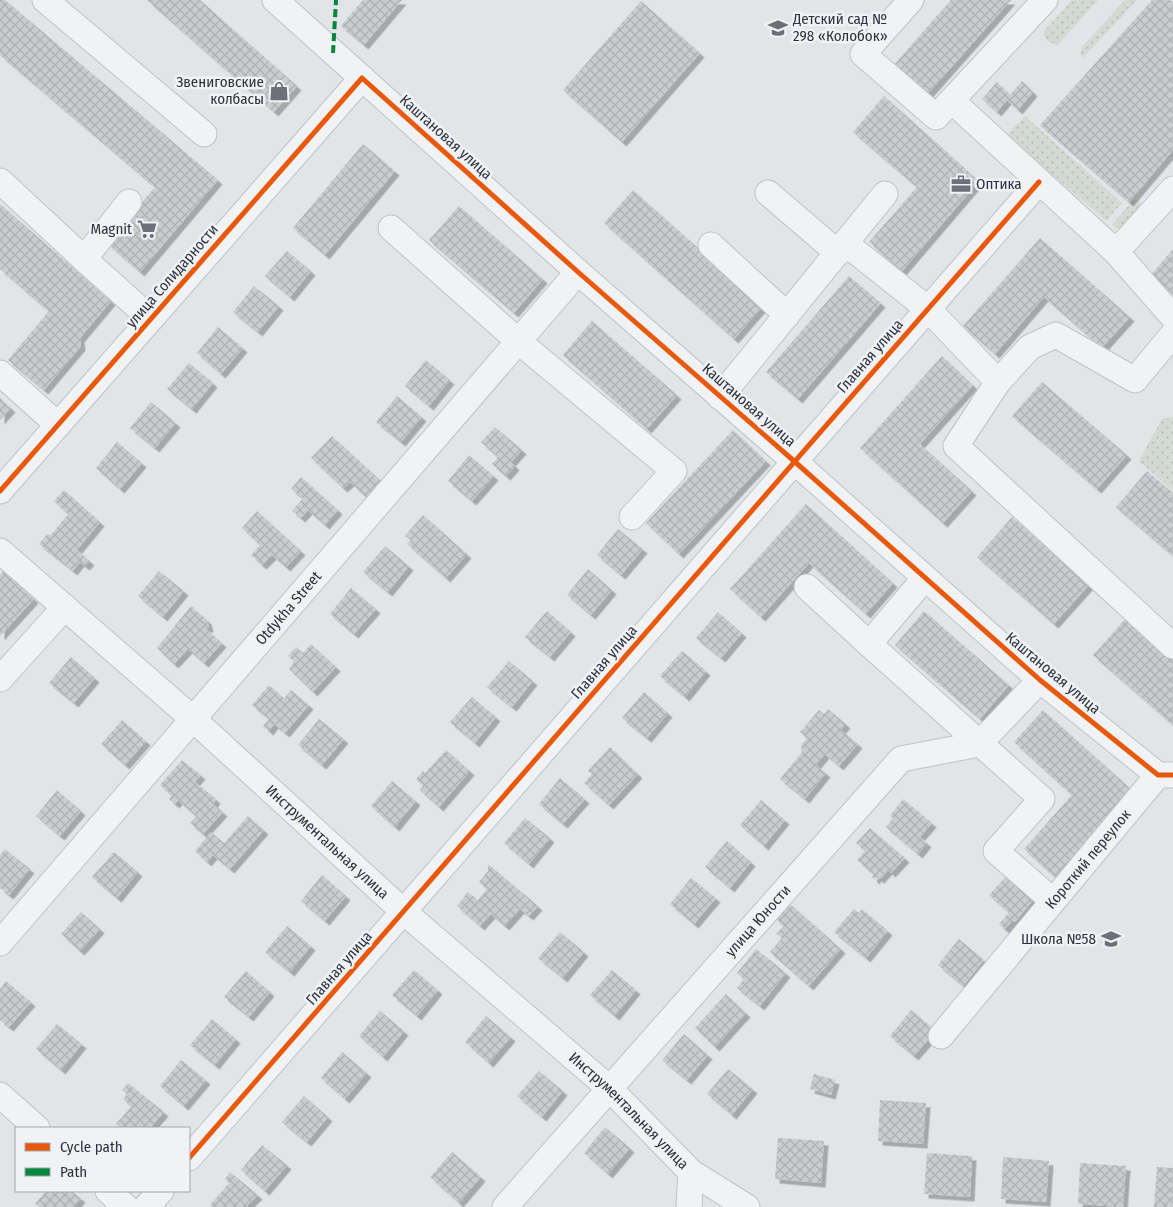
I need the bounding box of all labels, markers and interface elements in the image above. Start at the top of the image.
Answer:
place label: Детский сад № 298 «Колобок» [792,10,888,45]
school or university icon: Детский сад № 298 «Колобок» [767,17,789,39]
place label: Звениговские колбасы [176,73,264,108]
shop icon: Звениговские колбасы [268,80,290,102]
street label: Каштановая улица [396,91,496,183]
office icon: Оптика [950,173,972,195]
place label: Оптика [976,175,1022,193]
supermarket icon: Magnit [136,218,158,240]
place label: Magnit [90,220,132,238]
street label: улица Солидарности [122,221,222,331]
street label: Главная улица [833,315,907,397]
street label: Каштановая улица [699,359,799,451]
street label: Otdykha Street [252,567,325,649]
street label: Главная улица [567,621,641,703]
street label: Каштановая улица [1002,628,1104,718]
street label: Инструментальная улица [262,781,393,903]
street label: Короткий переулок [1042,806,1135,913]
street label: улица Юности [721,881,794,960]
street label: Главная улица [302,927,376,1009]
school or university icon: Школа №58 [1100,928,1122,950]
place label: Школа №58 [1021,930,1096,948]
street label: Инструментальная улица [565,1048,692,1173]
legend [15,1127,190,1192]
text: Cycle path [60,1138,123,1156]
text: Path [60,1163,87,1181]

